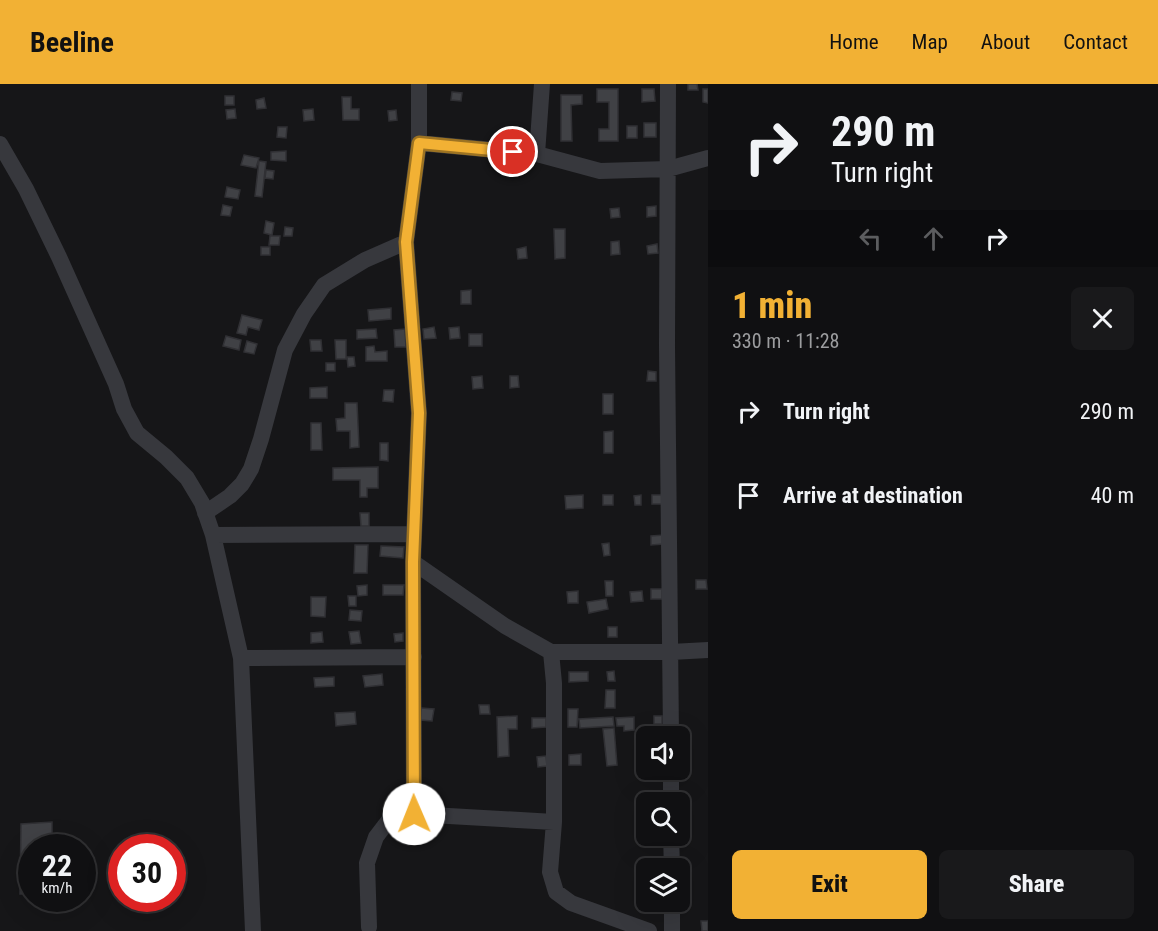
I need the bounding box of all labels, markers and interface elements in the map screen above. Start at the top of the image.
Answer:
text: Beeline [30,26,114,59]
text: Home [829,30,879,54]
text: Map [912,30,948,54]
text: About [981,30,1030,54]
text: Contact [1063,30,1128,54]
text: 290 m [831,107,936,156]
icon: right [732,108,810,186]
pin [487,126,538,177]
icon: arrive [496,135,529,168]
text: Turn right [831,157,933,189]
icon: left [854,222,887,255]
icon: ahead [917,222,950,255]
icon: right [980,222,1013,255]
text: 1 min [732,285,812,327]
button: close [1071,287,1134,350]
text: 330 m · 11:28 [732,329,839,353]
icon: right [732,395,765,428]
text: Turn right [783,399,870,424]
text: 290 m [1080,399,1134,424]
icon: arrive [732,479,765,512]
text: Arrive at destination [783,483,963,508]
text: 40 m [1091,483,1134,508]
map controls [636,726,690,912]
button: sound [636,726,690,780]
position arrow [382,782,446,846]
button: search [636,792,690,846]
speed limit sign: 30 [108,834,186,912]
text: 22 [42,848,72,883]
button: Exit [732,850,927,919]
button: Share [939,850,1134,919]
button: layers [636,858,690,912]
text: km/h [42,879,72,897]

